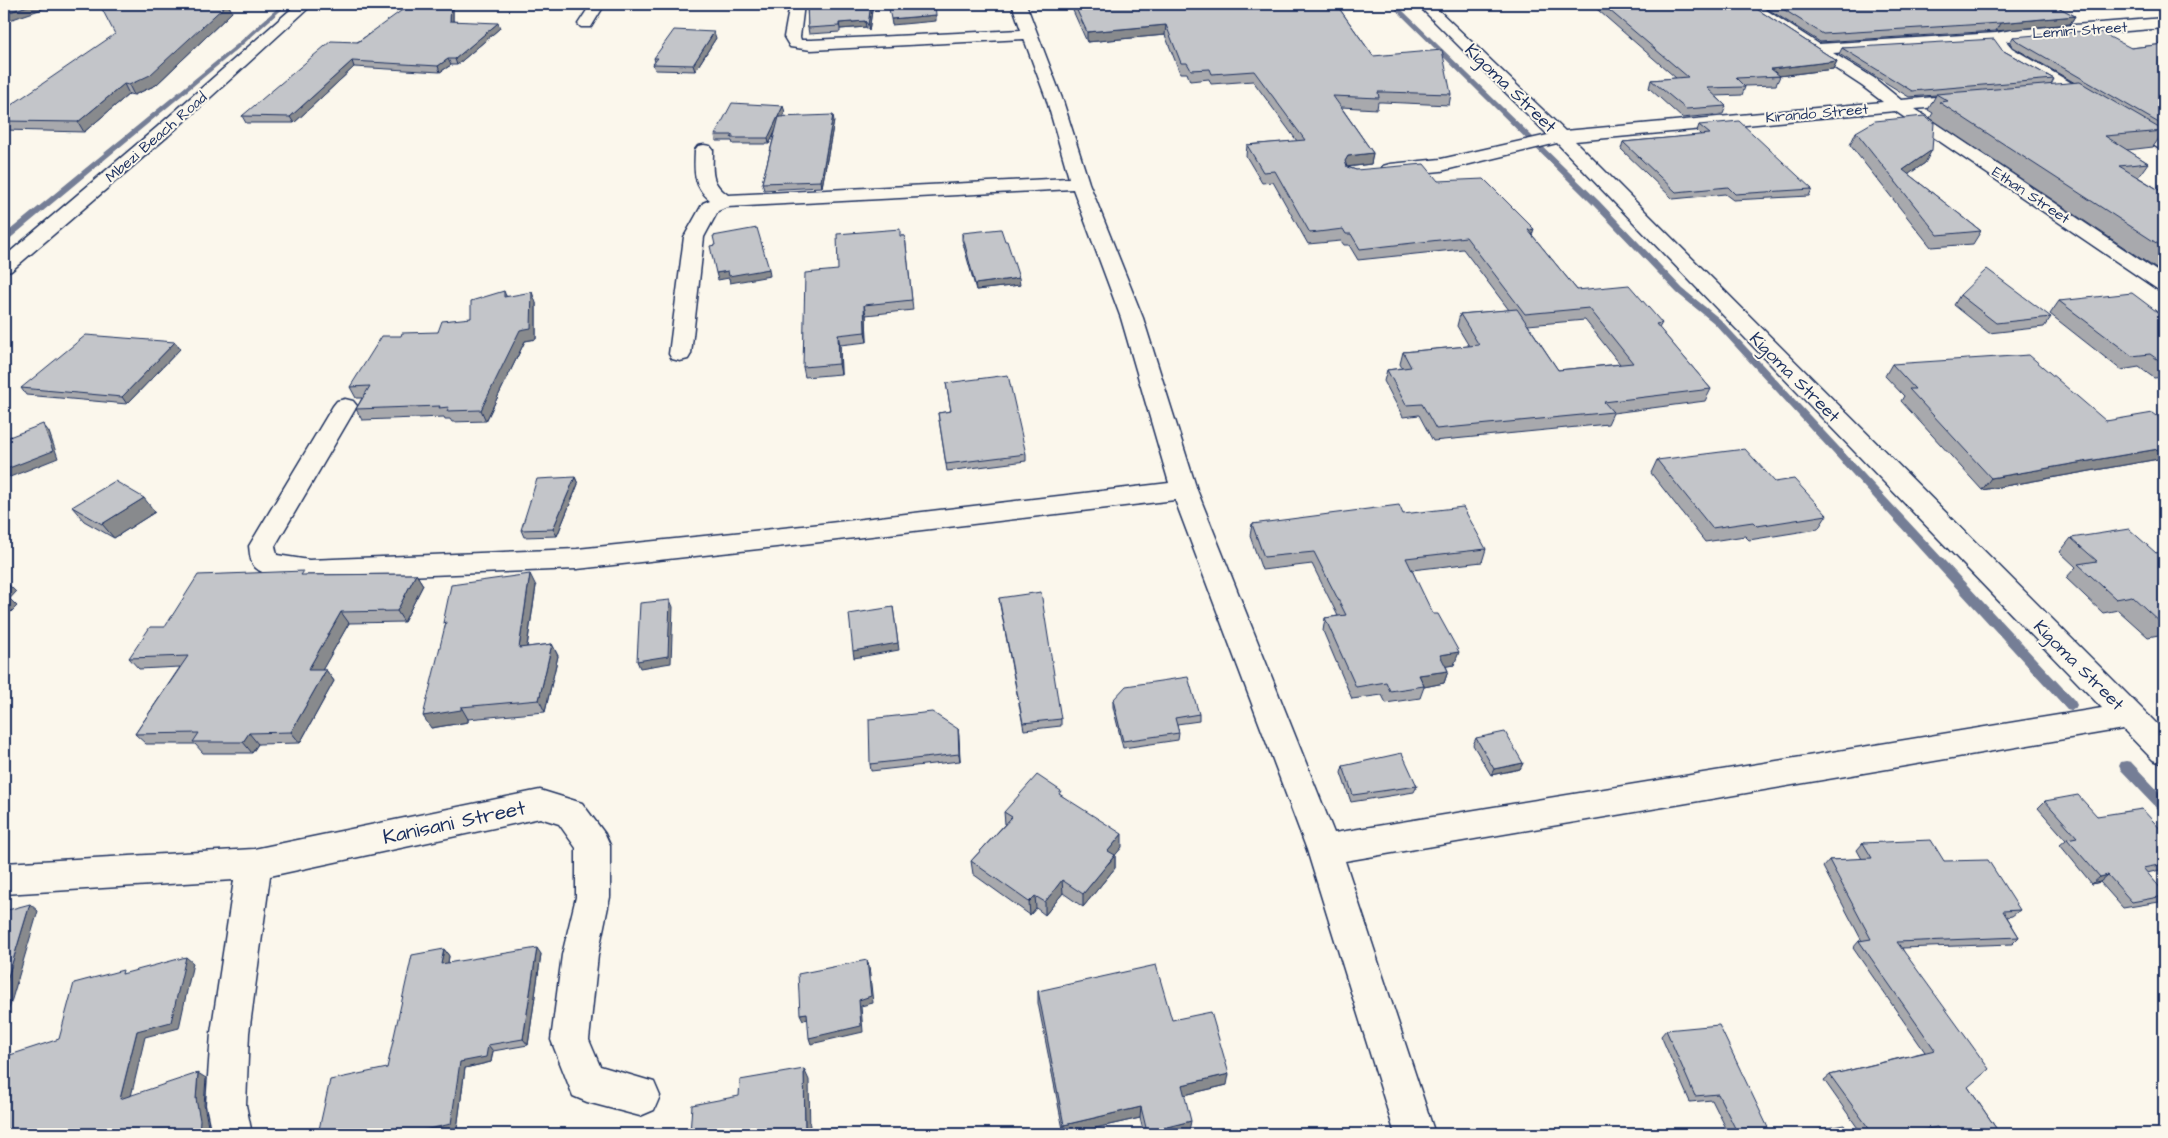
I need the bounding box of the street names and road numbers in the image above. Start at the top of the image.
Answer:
street label: Lemiri Street [2032,17,2128,44]
street label: Kigoma Street [1458,38,1563,140]
street label: Mbezi Beach Road [101,87,212,187]
street label: Kirando Street [1765,99,1869,128]
street label: Ethan Street [1988,162,2074,229]
street label: Kigoma Street [1743,326,1846,429]
street label: Kigoma Street [2027,614,2130,717]
street label: Kanisani Street [380,793,529,852]

